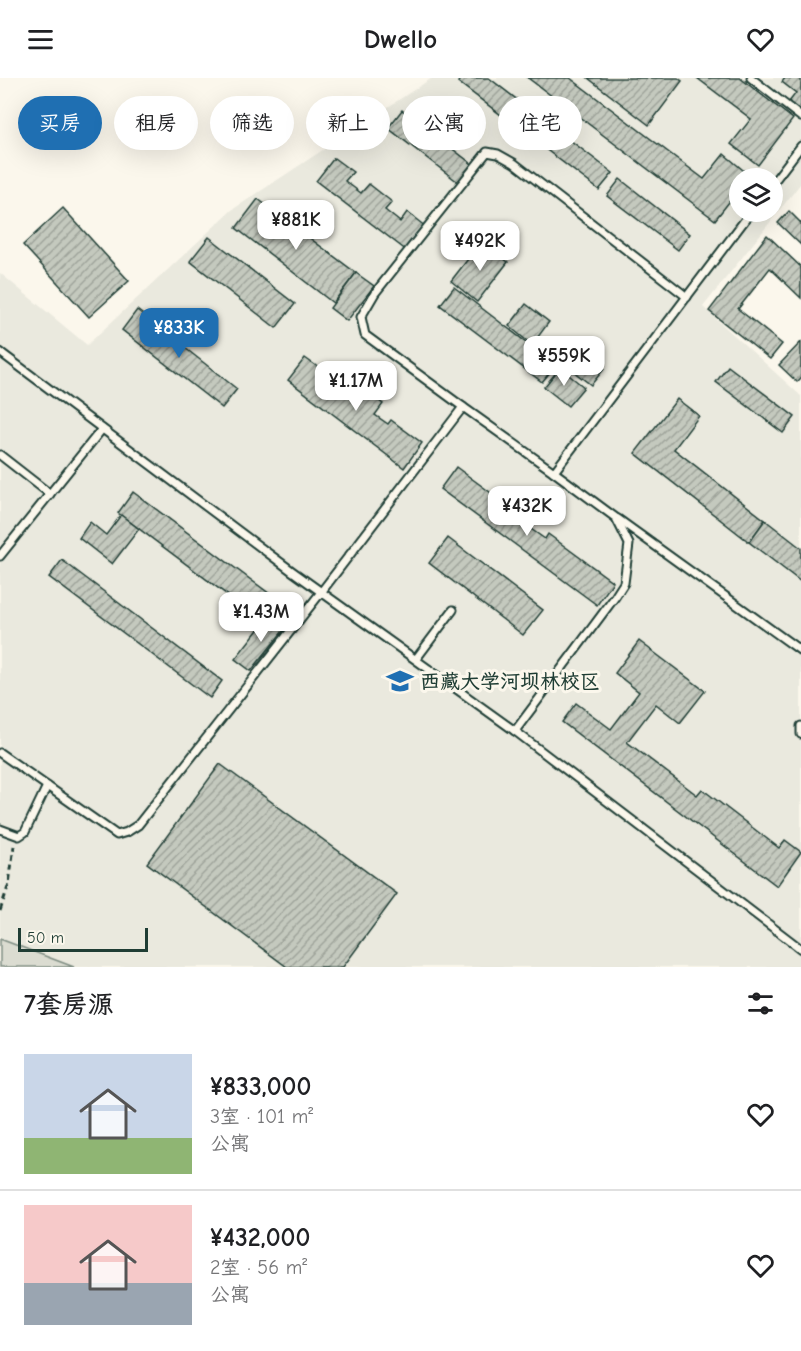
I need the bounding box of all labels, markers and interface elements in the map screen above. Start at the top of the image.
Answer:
icon: menu [24,23,57,56]
icon: heart [744,23,777,56]
text: Dwello [364,24,437,55]
chip: 买房 [18,96,102,150]
chip: 租房 [114,96,198,150]
chip: 筛选 [210,96,294,150]
chip: 新上 [306,96,390,150]
chip: 公寓 [402,96,486,150]
chip: 住宅 [498,96,582,150]
map controls [729,168,783,222]
button: layers [729,168,783,222]
pin: ¥881K [254,200,338,251]
text: ¥881K [271,208,321,231]
pin: ¥492K [438,221,522,272]
text: ¥492K [455,229,505,252]
pin: ¥833K [137,308,221,359]
text: ¥833K [153,316,205,339]
pin: ¥559K [522,336,606,387]
text: ¥559K [538,344,590,367]
pin: ¥1.17M [307,361,405,412]
text: ¥1.17M [329,369,383,392]
pin: ¥432K [485,486,569,537]
text: ¥432K [502,494,552,517]
pin: ¥1.43M [212,592,310,643]
text: ¥1.43M [233,600,289,623]
school or university icon: 西藏大学河坝林校区 [385,666,415,696]
place label: 西藏大学河坝林校区 [420,670,600,693]
scale bar [18,925,148,952]
text: 50 m [27,929,64,947]
icon: filters [744,987,777,1020]
text: 7套房源 [24,990,114,1020]
text: ¥833,000 [210,1072,311,1102]
icon: home [72,1078,144,1150]
icon: heart [744,1098,777,1131]
text: 3室 · 101 m² [210,1105,313,1128]
text: 公寓 [210,1132,250,1155]
text: ¥432,000 [210,1223,310,1253]
icon: home [72,1229,144,1301]
icon: heart [744,1249,777,1282]
text: 2室 · 56 m² [210,1256,307,1279]
text: 公寓 [210,1283,250,1306]

